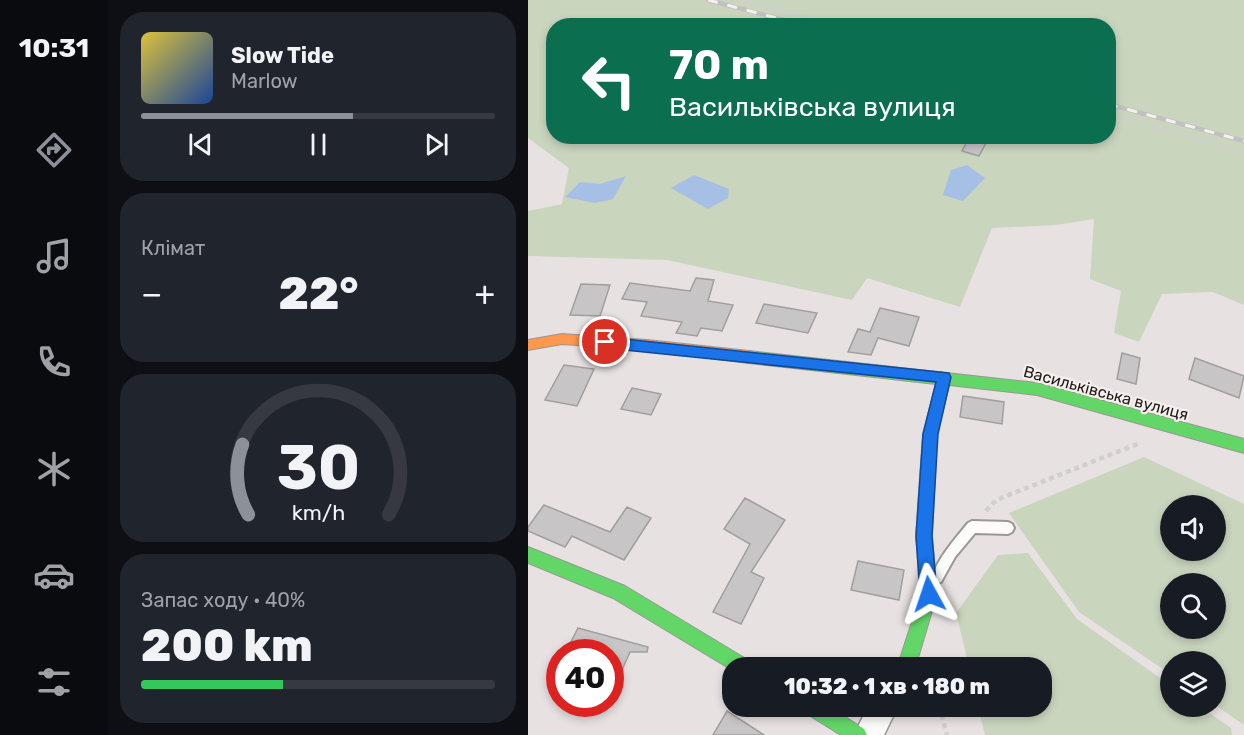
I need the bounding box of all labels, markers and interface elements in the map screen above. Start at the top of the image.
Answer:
text: 10:31 [19,32,89,64]
text: 70 m [669,40,769,90]
text: Slow Tide [231,42,334,69]
icon: left [570,42,648,120]
text: Marlow [231,69,298,93]
text: Васильківська вулиця [669,91,956,123]
icon: previous [184,128,217,161]
icon: pause [302,128,335,161]
icon: next [420,128,453,161]
icon: directions [33,129,75,171]
icon: music [33,235,75,277]
text: Клімат [141,236,205,260]
text: 22° [279,267,358,320]
text: − [141,274,162,313]
text: + [474,274,495,313]
pin [579,316,630,367]
icon: arrive [588,325,621,358]
icon: phone [33,341,75,383]
street label: Васильківська вулиця [1021,362,1191,424]
text: 30 [276,431,360,505]
icon: climate [33,448,75,490]
map controls [1160,495,1226,717]
button: sound [1160,495,1226,561]
text: km/h [291,500,345,525]
icon: car [33,554,75,596]
position arrow [897,562,961,626]
button: search [1160,573,1226,639]
text: Запас ходу · 40% [141,588,305,612]
text: 200 km [141,619,313,672]
speed limit sign: 40 [546,639,624,717]
button: layers [1160,651,1226,717]
icon: filters [33,661,75,703]
text: 10:32 · 1 хв · 180 m [784,673,990,700]

